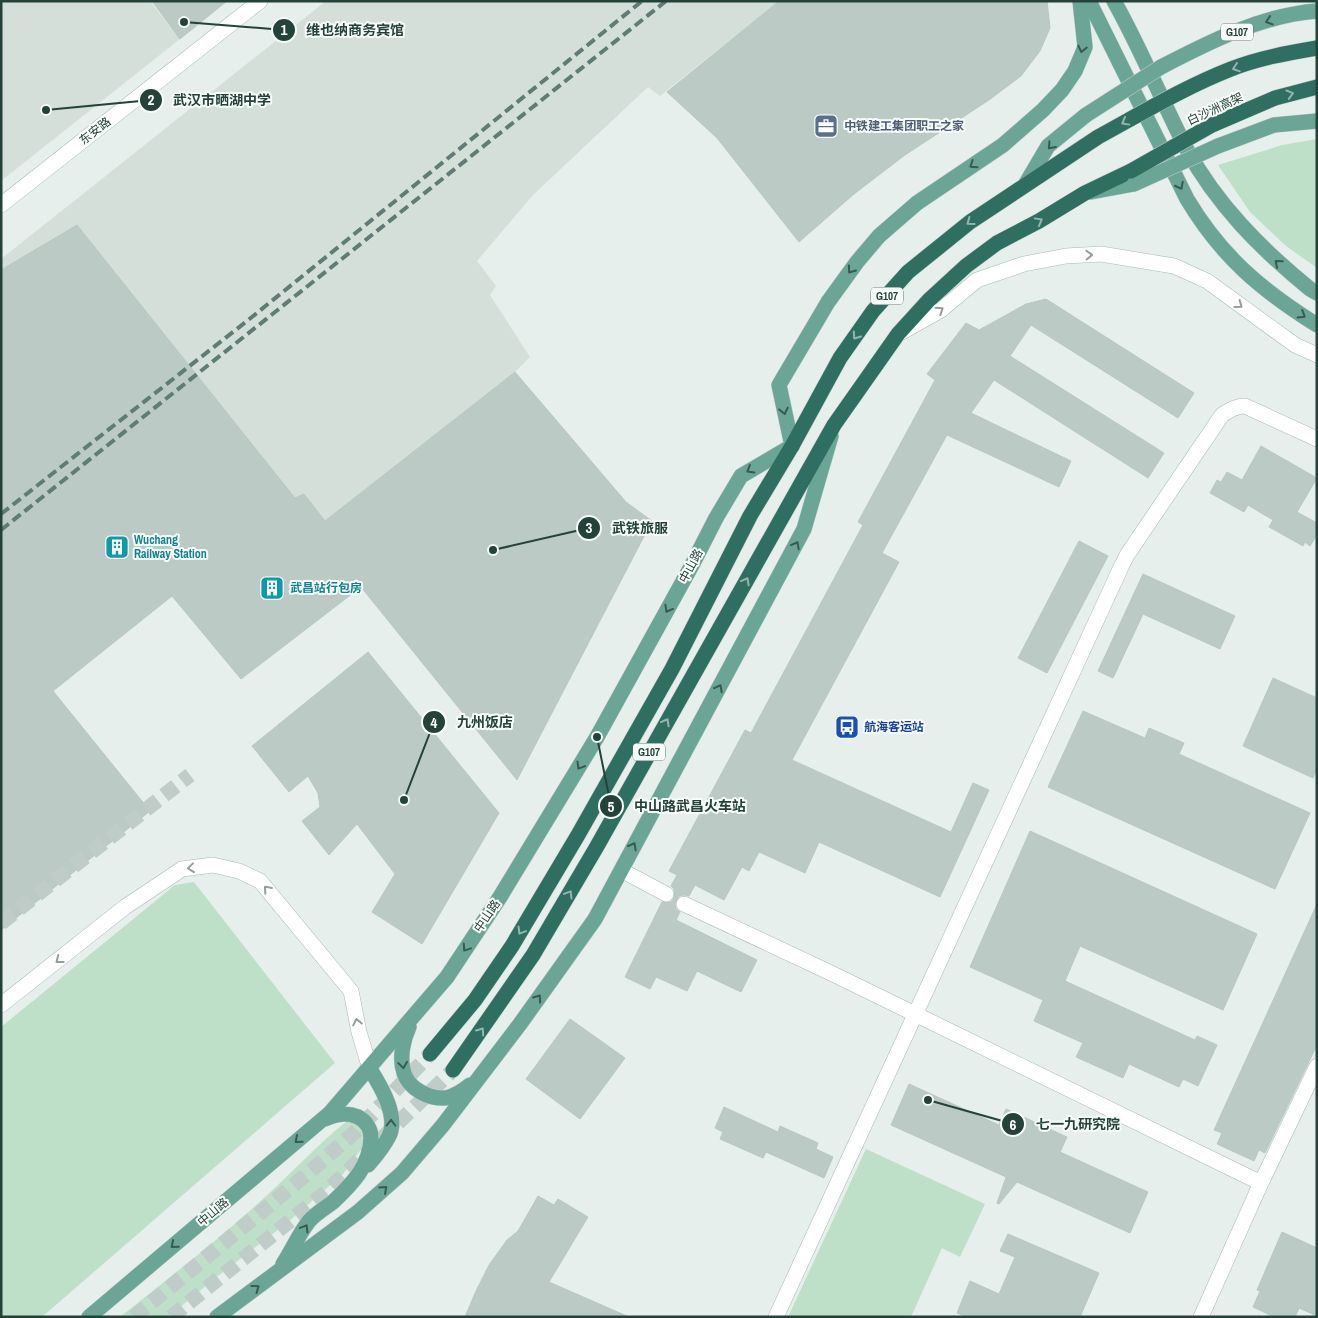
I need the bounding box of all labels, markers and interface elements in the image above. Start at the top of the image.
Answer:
callout: 维也纳商务宾馆 [271,15,414,44]
one-way arrow [1265,15,1274,25]
text: 1 [281,19,288,40]
text: 维也纳商务宾馆 [306,21,404,39]
road number: G107 [1221,24,1253,41]
one-way arrow [1077,45,1088,54]
one-way arrow [1232,62,1240,72]
callout: 武汉市晒湖中学 [138,85,281,114]
text: 2 [148,89,155,110]
street label: 白沙洲高架 [1184,89,1246,129]
one-way arrow [1285,89,1293,99]
text: 武汉市晒湖中学 [173,91,271,109]
office icon: 中铁建工集团职工之家 [813,113,839,139]
street label: 东安路 [76,114,114,148]
one-way arrow [1121,116,1130,126]
place label: 中铁建工集团职工之家 [844,118,964,134]
one-way arrow [1047,140,1056,149]
one-way arrow [970,159,979,168]
one-way arrow [1174,181,1184,190]
one-way arrow [966,216,976,225]
one-way arrow [1033,217,1042,227]
one-way arrow [1085,249,1093,260]
one-way arrow [1275,259,1284,268]
one-way arrow [848,264,857,274]
road number: G107 [871,288,903,304]
one-way arrow [1233,299,1243,308]
one-way arrow [934,307,944,316]
one-way arrow [1297,309,1306,319]
one-way arrow [853,330,861,339]
one-way arrow [779,407,789,416]
one-way arrow [746,464,755,474]
callout: 武铁旅服 [577,513,678,542]
text: 3 [586,517,593,538]
text: 武铁旅服 [612,519,668,537]
place label: Wuchang Railway Station [134,532,207,562]
building icon: Wuchang Railway Station [104,534,130,560]
one-way arrow [789,541,799,550]
street label: 中山路 [675,546,707,586]
building icon: 武昌站行包房 [259,575,285,601]
one-way arrow [740,577,750,586]
place label: 武昌站行包房 [290,580,362,596]
one-way arrow [664,604,674,613]
one-way arrow [712,684,722,693]
callout: 九州饭店 [422,708,523,737]
text: 4 [431,712,438,733]
text: 九州饭店 [457,713,513,731]
bus stop icon: 航海客运站 [834,714,860,740]
one-way arrow [660,718,670,727]
place label: 航海客运站 [864,719,924,735]
road number: G107 [633,744,665,760]
one-way arrow [576,761,586,770]
callout: 中山路武昌火车站 [599,792,756,821]
text: 5 [608,796,615,817]
text: 中山路武昌火车站 [634,797,746,815]
one-way arrow [627,843,637,852]
one-way arrow [187,862,195,873]
one-way arrow [264,886,273,895]
one-way arrow [562,890,572,899]
street label: 中山路 [470,897,504,935]
one-way arrow [517,926,527,935]
one-way arrow [463,943,472,952]
one-way arrow [56,954,65,962]
one-way arrow [532,994,541,1004]
one-way arrow [352,1017,363,1026]
one-way arrow [475,1027,484,1036]
one-way arrow [397,1061,408,1069]
callout: 七一九研究院 [1001,1110,1130,1139]
text: 6 [1010,1114,1017,1135]
text: 七一九研究院 [1036,1115,1120,1133]
one-way arrow [386,1119,396,1127]
one-way arrow [295,1134,304,1143]
one-way arrow [379,1186,388,1195]
street label: 中山路 [194,1194,232,1230]
one-way arrow [299,1225,309,1234]
one-way arrow [171,1239,180,1247]
one-way arrow [250,1285,260,1294]

